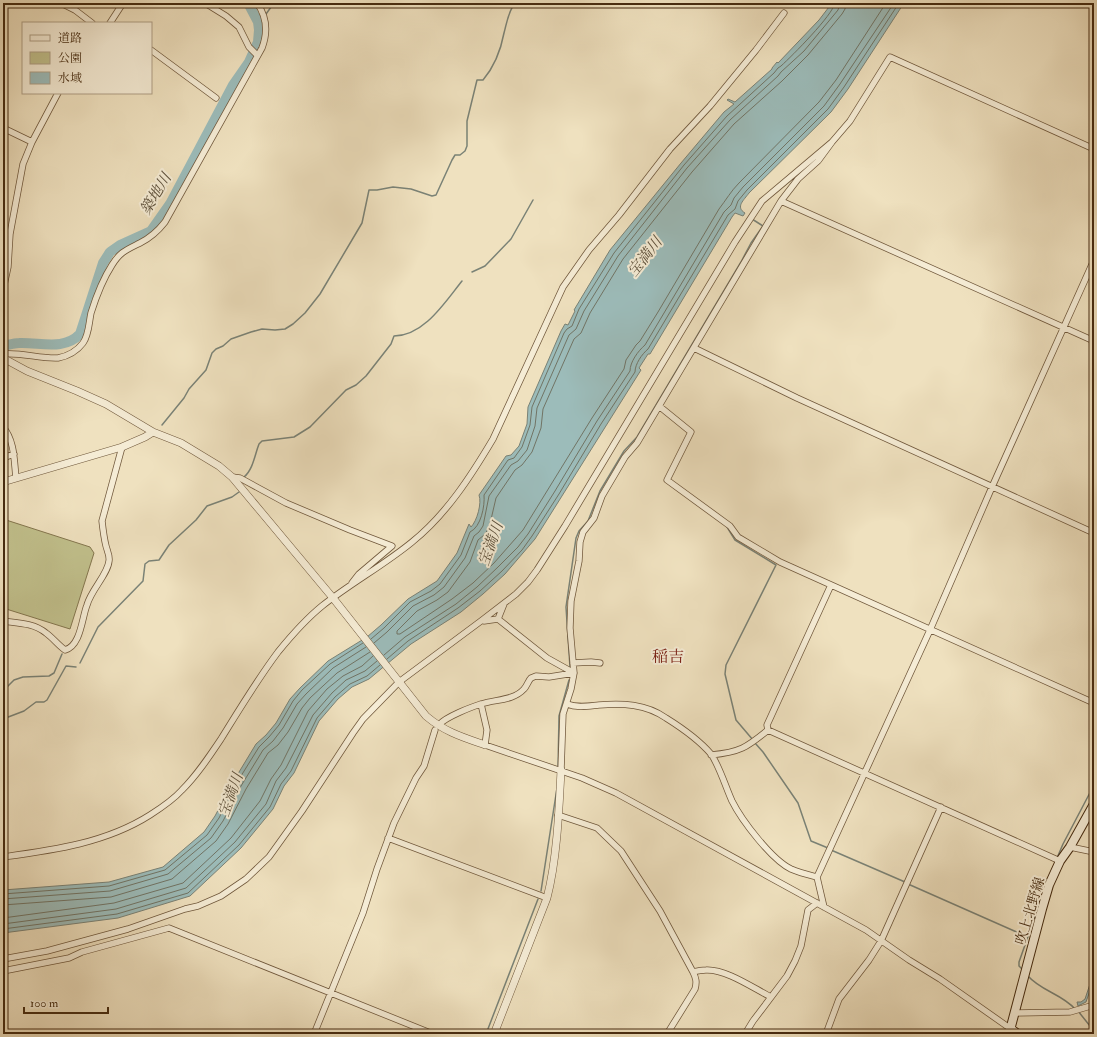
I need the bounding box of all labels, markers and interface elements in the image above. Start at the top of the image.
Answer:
legend [22,22,152,94]
text: 道路 [58,31,82,46]
text: 公園 [58,51,82,66]
text: 水域 [58,71,82,86]
water label: 築地川 [136,168,177,218]
water label: 宝満川 [624,232,668,281]
water label: 宝満川 [474,518,508,568]
district label: 稲吉 [652,647,684,667]
water label: 宝満川 [214,769,248,819]
street label: 吹上北野線 [1012,875,1048,947]
scale bar [24,989,108,1015]
text: 100 m [30,996,59,1011]

